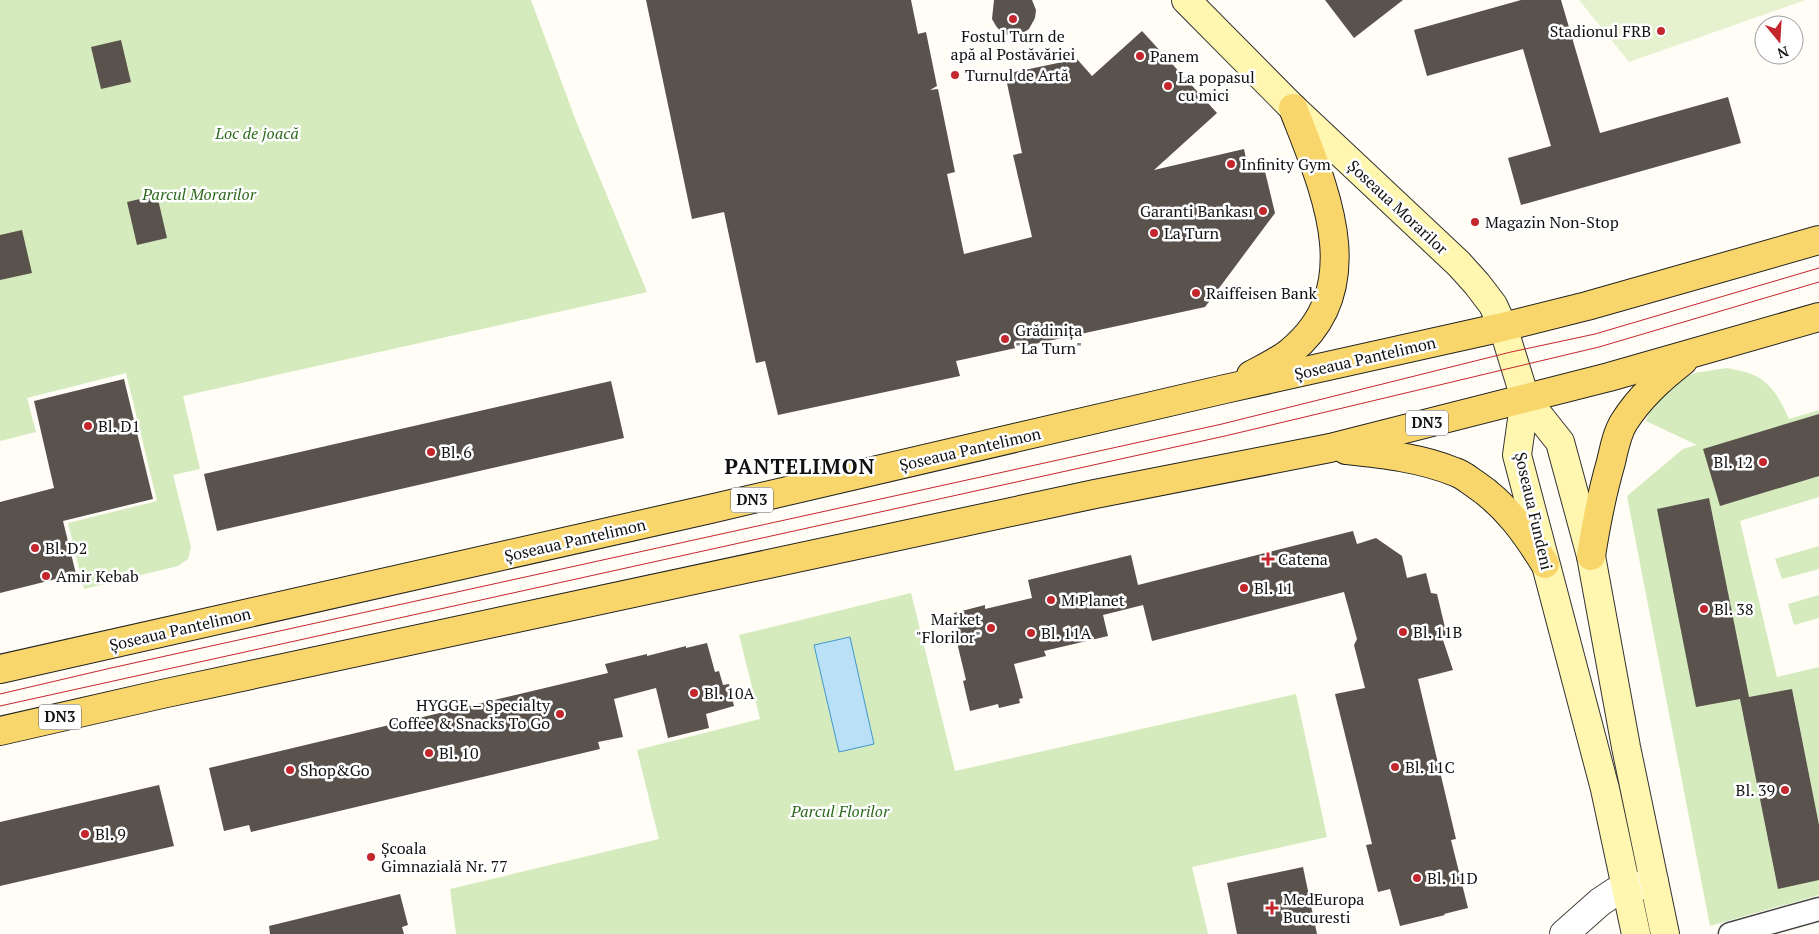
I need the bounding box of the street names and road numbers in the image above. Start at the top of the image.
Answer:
street label: Șoseaua Morarilor [1343,155,1453,260]
street label: Șoseaua Pantelimon [1292,331,1438,385]
road number: DN3 [1406,410,1448,436]
street label: Șoseaua Pantelimon [897,422,1043,476]
street label: Șoseaua Fundeni [1510,450,1558,572]
road number: DN3 [731,488,773,512]
street label: Șoseaua Pantelimon [502,513,648,567]
street label: Șoseaua Pantelimon [107,602,253,656]
road number: DN3 [39,704,81,730]

